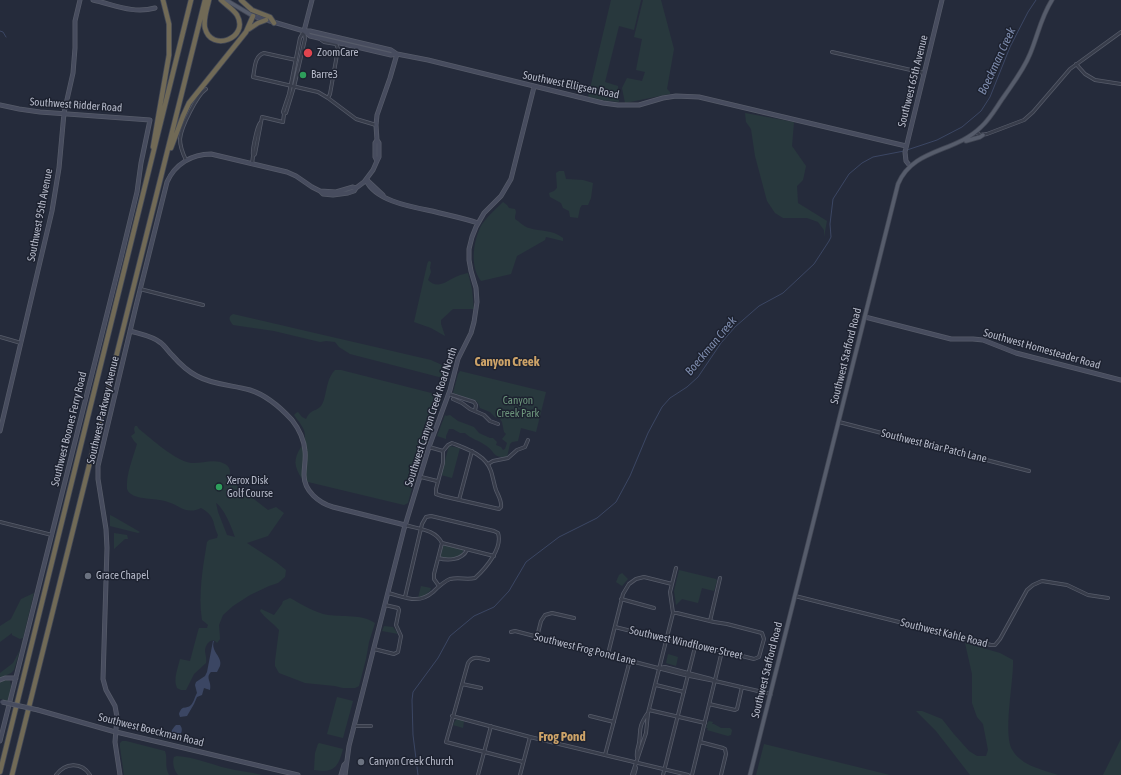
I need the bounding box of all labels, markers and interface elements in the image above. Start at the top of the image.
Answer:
water label: Boeckman Creek [975,25,1019,97]
street label: Southwest 65th Avenue [895,34,931,128]
place label: ZoomCare [317,46,359,60]
marker: ZoomCare [302,47,314,59]
place label: Barre3 [311,68,338,82]
street label: Southwest Elligsen Road [522,68,620,102]
marker: Barre3 [298,70,308,80]
street label: Southwest Ridder Road [29,95,123,115]
street label: Southwest 95th Avenue [25,167,55,263]
street label: Southwest Stafford Road [828,307,864,405]
water label: Boeckman Creek [682,314,740,378]
street label: Southwest Homesteader Road [982,326,1102,372]
street label: Southwest Canyon Creek Road North [402,346,460,488]
district label: Canyon Creek [475,354,539,370]
street label: Southwest Parkway Avenue [84,355,122,465]
street label: Southwest Boones Ferry Road [48,370,90,488]
park label: Canyon Creek Park [497,394,539,420]
street label: Southwest Briar Patch Lane [880,426,988,466]
place label: Xerox Disk Golf Course [227,474,273,500]
marker: Xerox Disk Golf Course [214,482,224,492]
place label: Grace Chapel [96,569,149,583]
marker: Grace Chapel [83,571,93,581]
street label: Southwest Kahle Road [899,616,989,650]
street label: Southwest Stafford Road [749,621,785,719]
street label: Southwest Windflower Street [628,624,744,662]
street label: Southwest Frog Pond Lane [533,630,637,668]
street label: Southwest Boeckman Road [97,710,205,750]
district label: Frog Pond [538,729,586,745]
place label: Canyon Creek Church [369,755,454,769]
marker: Canyon Creek Church [356,757,366,767]

